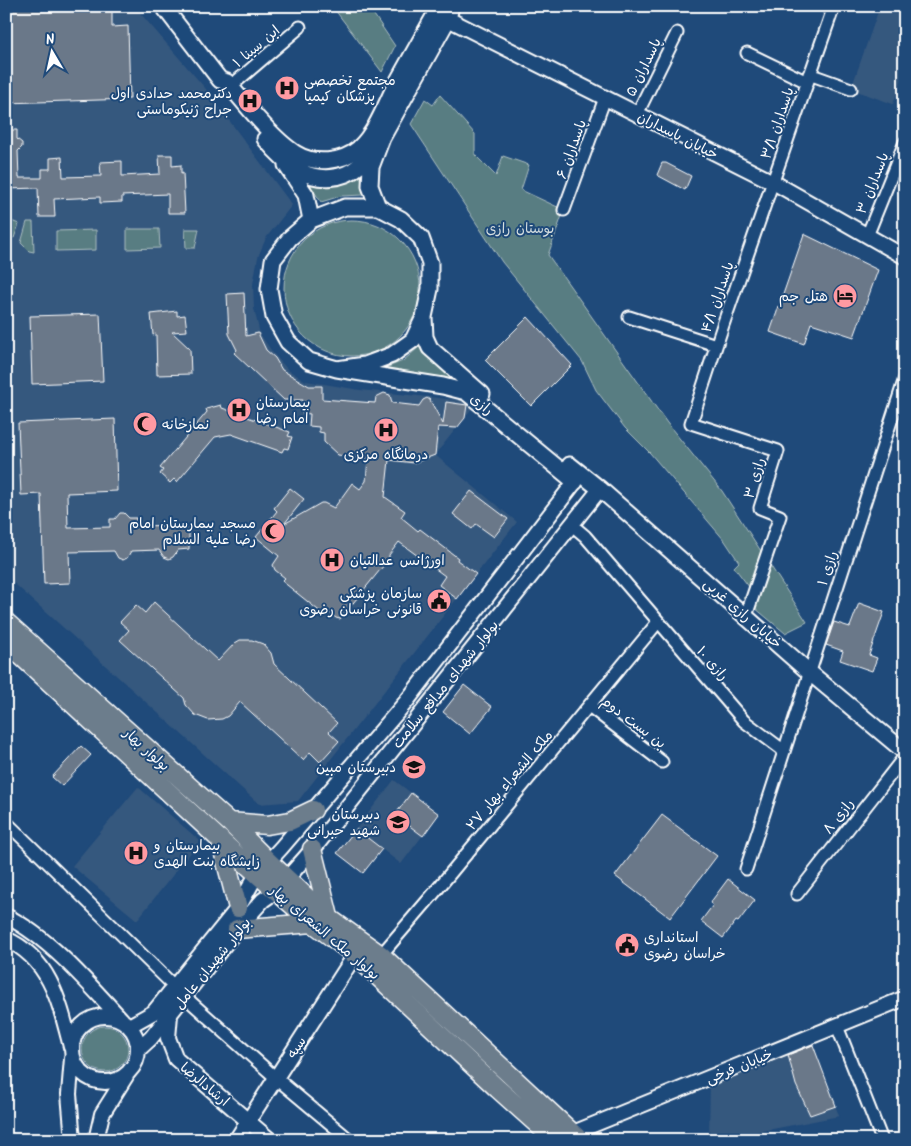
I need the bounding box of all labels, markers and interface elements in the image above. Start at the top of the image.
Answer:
street label: ابن سینا ۱ [228,20,285,73]
north arrow [28,28,78,78]
text: N [44,29,56,52]
street label: پاسداران ۵ [620,34,668,101]
place label: مجتمع تخصصی پزشکان کیمیا [304,70,396,108]
hospital icon: مجتمع تخصصی پزشکان کیمیا [274,75,300,101]
place label: دکترمحمد حدادی اول جراح ژنیکوماستی [111,83,232,121]
street label: پاسداران ۳/۱ [755,84,801,162]
hospital icon: دکترمحمد حدادی اول جراح ژنیکوماستی [237,88,263,114]
street label: خیابان پاسداران [633,106,722,166]
street label: پاسداران ۶ [551,116,593,182]
street label: پاسداران ۳ [851,149,895,218]
park label: بوستان رازی [486,218,554,240]
street label: پاسداران ۴/۱ [695,259,740,336]
hotel icon: هتل جم [832,283,858,309]
place label: هتل جم [779,286,828,308]
street label: رازی [465,388,498,421]
place label: بیمارستان امام رضا [256,392,310,430]
hospital icon: بیمارستان امام رضا [226,397,252,423]
mosque icon: نمازخانه [132,411,158,437]
place label: نمازخانه [162,414,209,436]
hospital icon: درمانگاه مرکزی [373,417,399,443]
place label: درمانگاه مرکزی [344,444,428,466]
street label: رازی ۳ [738,455,772,502]
place label: مسجد بیمارستان امام رضا علیه السلام [129,513,256,551]
mosque icon: مسجد بیمارستان امام رضا علیه السلام [260,518,286,544]
hospital icon: اورژانس عدالتیان [319,547,345,573]
street label: رازی ۱ [812,548,844,589]
place label: اورژانس عدالتیان [350,550,445,572]
street label: خیابان رازی غربی [698,573,787,654]
place label: سازمان پزشکی قانونی خراسان رضوی [300,583,422,621]
public building icon: سازمان پزشکی قانونی خراسان رضوی [426,588,452,614]
street label: بولوار شهدای مدافع سلامت [387,616,505,754]
street label: رازی ۱۰ [691,641,734,686]
street label: بن بست دوم [596,691,670,755]
street label: بولوار بهار [117,722,175,777]
street label: ملک الشعراء بهار ۲۷ [461,726,558,836]
school or university icon: دبیرستان مبین [401,754,427,780]
place label: دبیرستان مبین [316,757,396,779]
street label: رازی ۸ [818,794,860,839]
place label: دبیرستان شهید حبرانی [307,804,380,842]
school or university icon: دبیرستان شهید حبرانی [385,809,411,835]
place label: بیمارستان و زایشگاه بنت الهدی [153,835,260,873]
hospital icon: بیمارستان و زایشگاه بنت الهدی [123,840,149,866]
street label: بولوار ملک الشعرای بهار [264,879,384,986]
street label: بولوار شهیدان عامل [169,913,257,1014]
place label: استانداری خراسان رضوی [644,927,726,965]
public building icon: استانداری خراسان رضوی [614,932,640,958]
street label: سپه [281,1032,312,1063]
street label: خیابان فرخی [703,1044,776,1090]
street label: ارشادالرضا [175,1057,234,1112]

